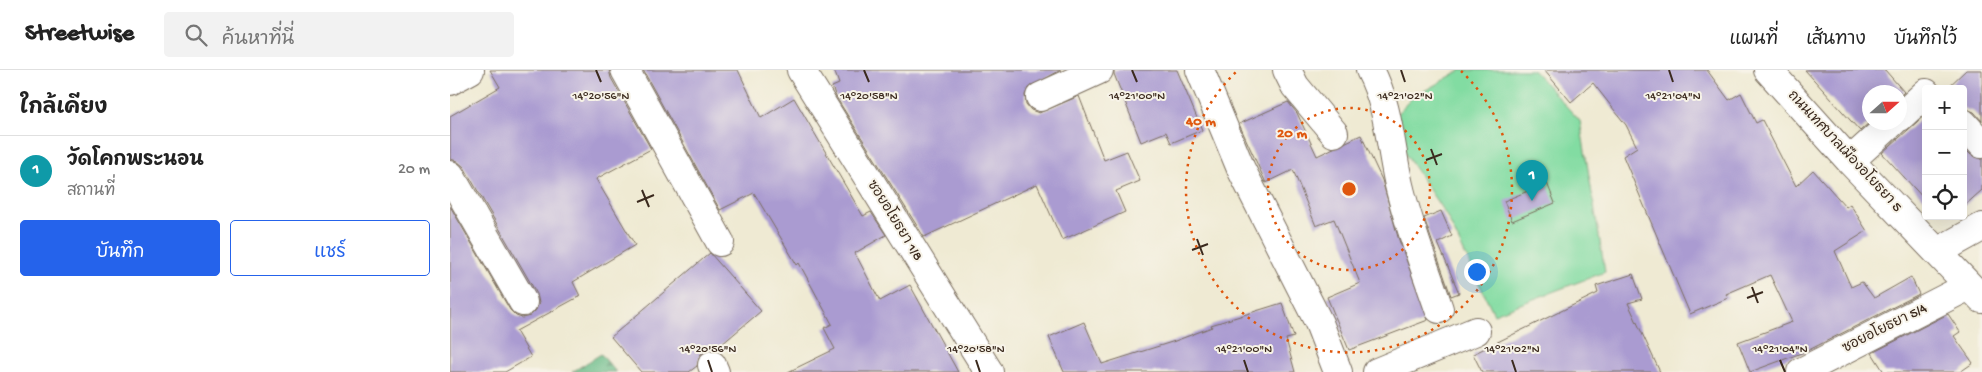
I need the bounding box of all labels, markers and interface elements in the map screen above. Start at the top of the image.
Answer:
search box [164,12,514,57]
text: Streetwise [25,20,134,49]
icon: search [182,21,210,49]
text: ค้นหาที่นี่ [222,29,294,52]
text: แผนที่ [1730,30,1778,51]
text: เส้นทาง [1806,30,1866,51]
text: บันทึกไว้ [1894,30,1957,51]
north arrow [1862,85,1907,130]
map controls [1922,85,1967,220]
button: + [1922,85,1967,130]
street label: ถนนเทศบาลเมืองอโยธยา 5 [1783,86,1907,216]
text: 14°20'56"N [572,90,630,104]
text: 14°20'58"N [839,90,898,104]
text: 14°21'00"N [1108,90,1165,104]
text: 14°21'02"N [1376,90,1433,104]
text: 14°21'04"N [1644,90,1701,104]
text: ใกล้เคียง [20,97,107,122]
text: 40 m [1185,113,1216,131]
text: 20 m [1277,125,1307,143]
button: − [1922,130,1967,175]
text: วัดโคกพระนอน [67,150,204,173]
pin: 1 [1516,160,1548,201]
text: 1 [33,161,39,180]
text: 20 m [398,161,430,180]
button: locate [1922,175,1967,220]
street label: ซอยอโยธยา 1/8 [862,176,928,265]
centre of rings [1340,180,1358,198]
text: สถานที่ [67,183,115,202]
button: บันทึก [20,220,220,276]
button: แชร์ [230,220,430,276]
your location [1464,259,1490,285]
street label: ซอยอโยธยา 5/4 [1839,298,1930,358]
text: 14°20'56"N [679,343,737,357]
text: 14°20'58"N [946,343,1005,357]
text: 14°21'00"N [1215,343,1272,357]
text: 14°21'02"N [1483,343,1540,357]
text: 14°21'04"N [1751,343,1808,357]

